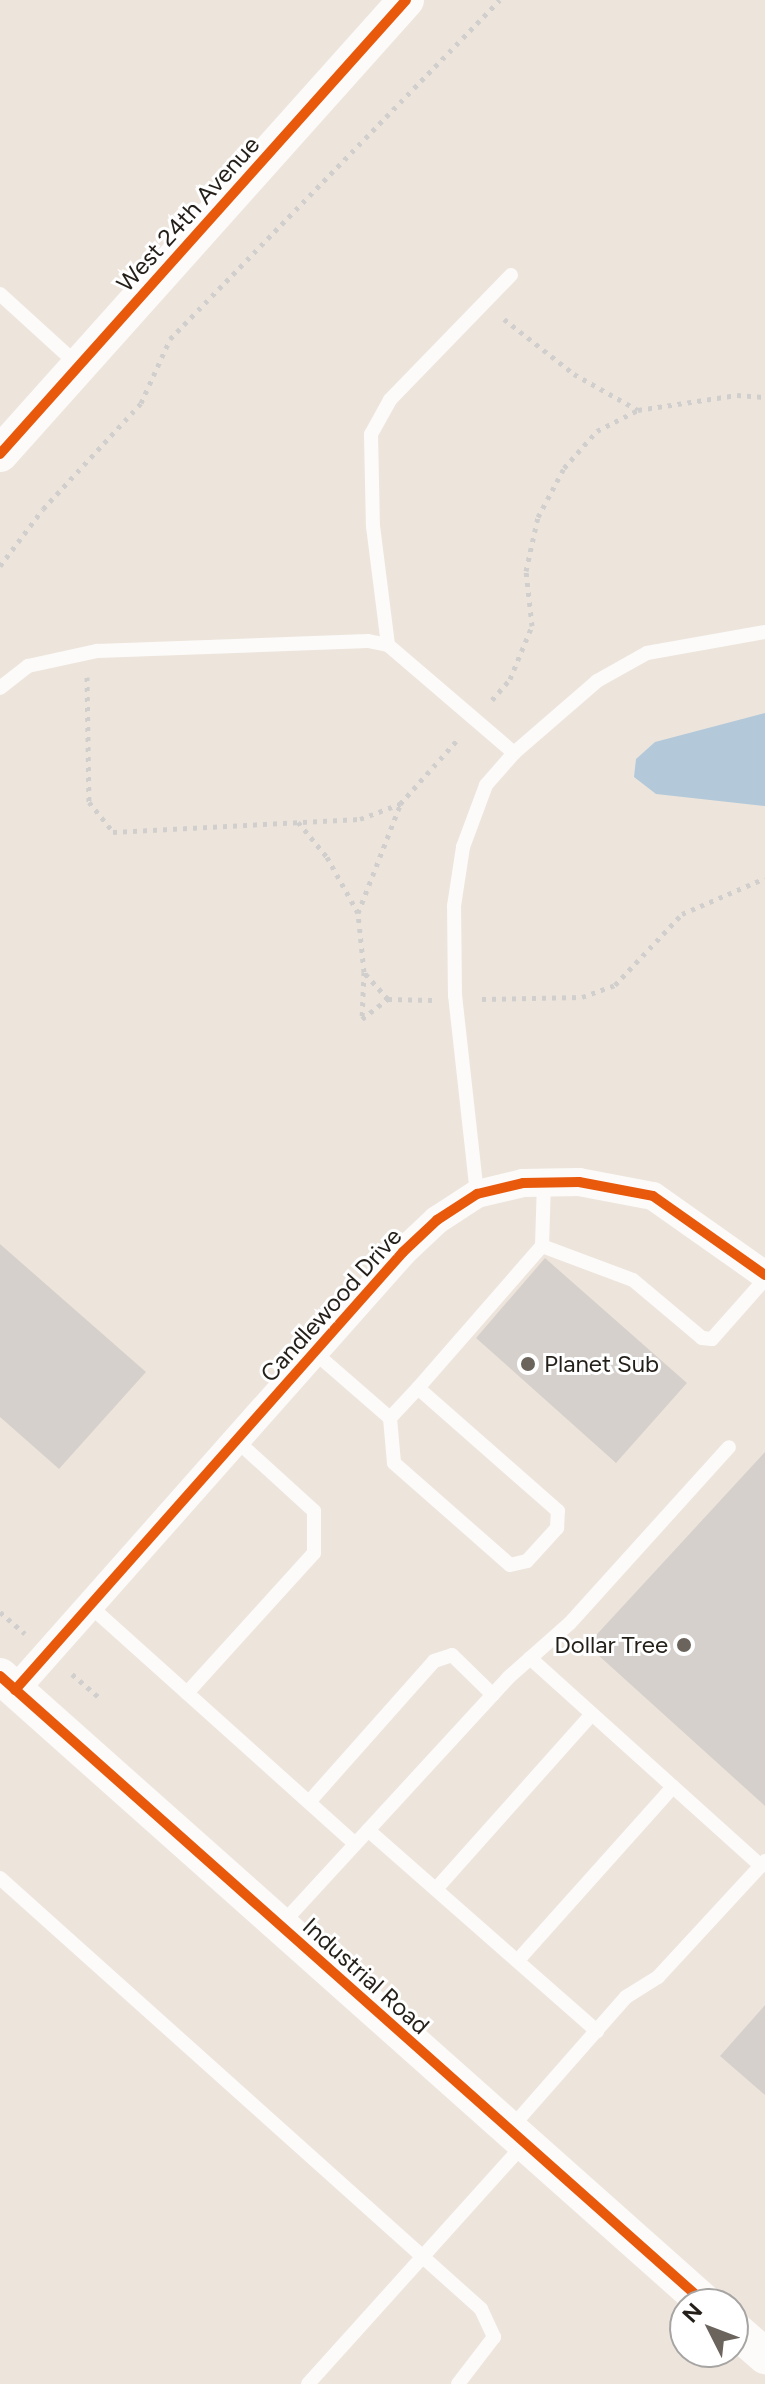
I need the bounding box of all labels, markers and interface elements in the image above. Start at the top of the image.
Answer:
street label: West 24th Avenue [111,130,265,298]
street label: Candlewood Drive [254,1222,408,1388]
place label: Planet Sub [544,1350,659,1378]
marker: Planet Sub [519,1355,537,1373]
place label: Dollar Tree [554,1631,668,1659]
marker: Dollar Tree [675,1636,693,1654]
street label: Industrial Road [297,1912,435,2040]
north arrow [669,2288,749,2368]
text: N [677,2298,708,2328]

